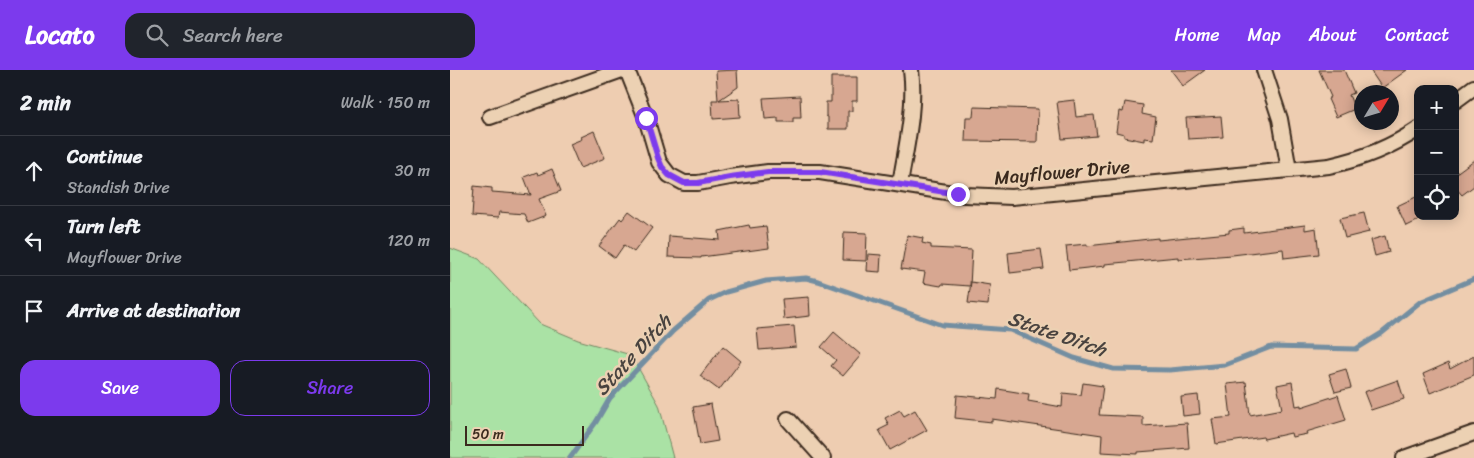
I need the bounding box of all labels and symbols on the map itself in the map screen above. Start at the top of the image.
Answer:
north arrow [1354,85,1399,130]
route start [635,107,658,130]
street label: Mayflower Drive [993,150,1132,194]
route end [947,183,970,206]
water label: State Ditch [1003,301,1113,368]
water label: State Ditch [586,304,682,404]
scale bar [465,423,584,446]

